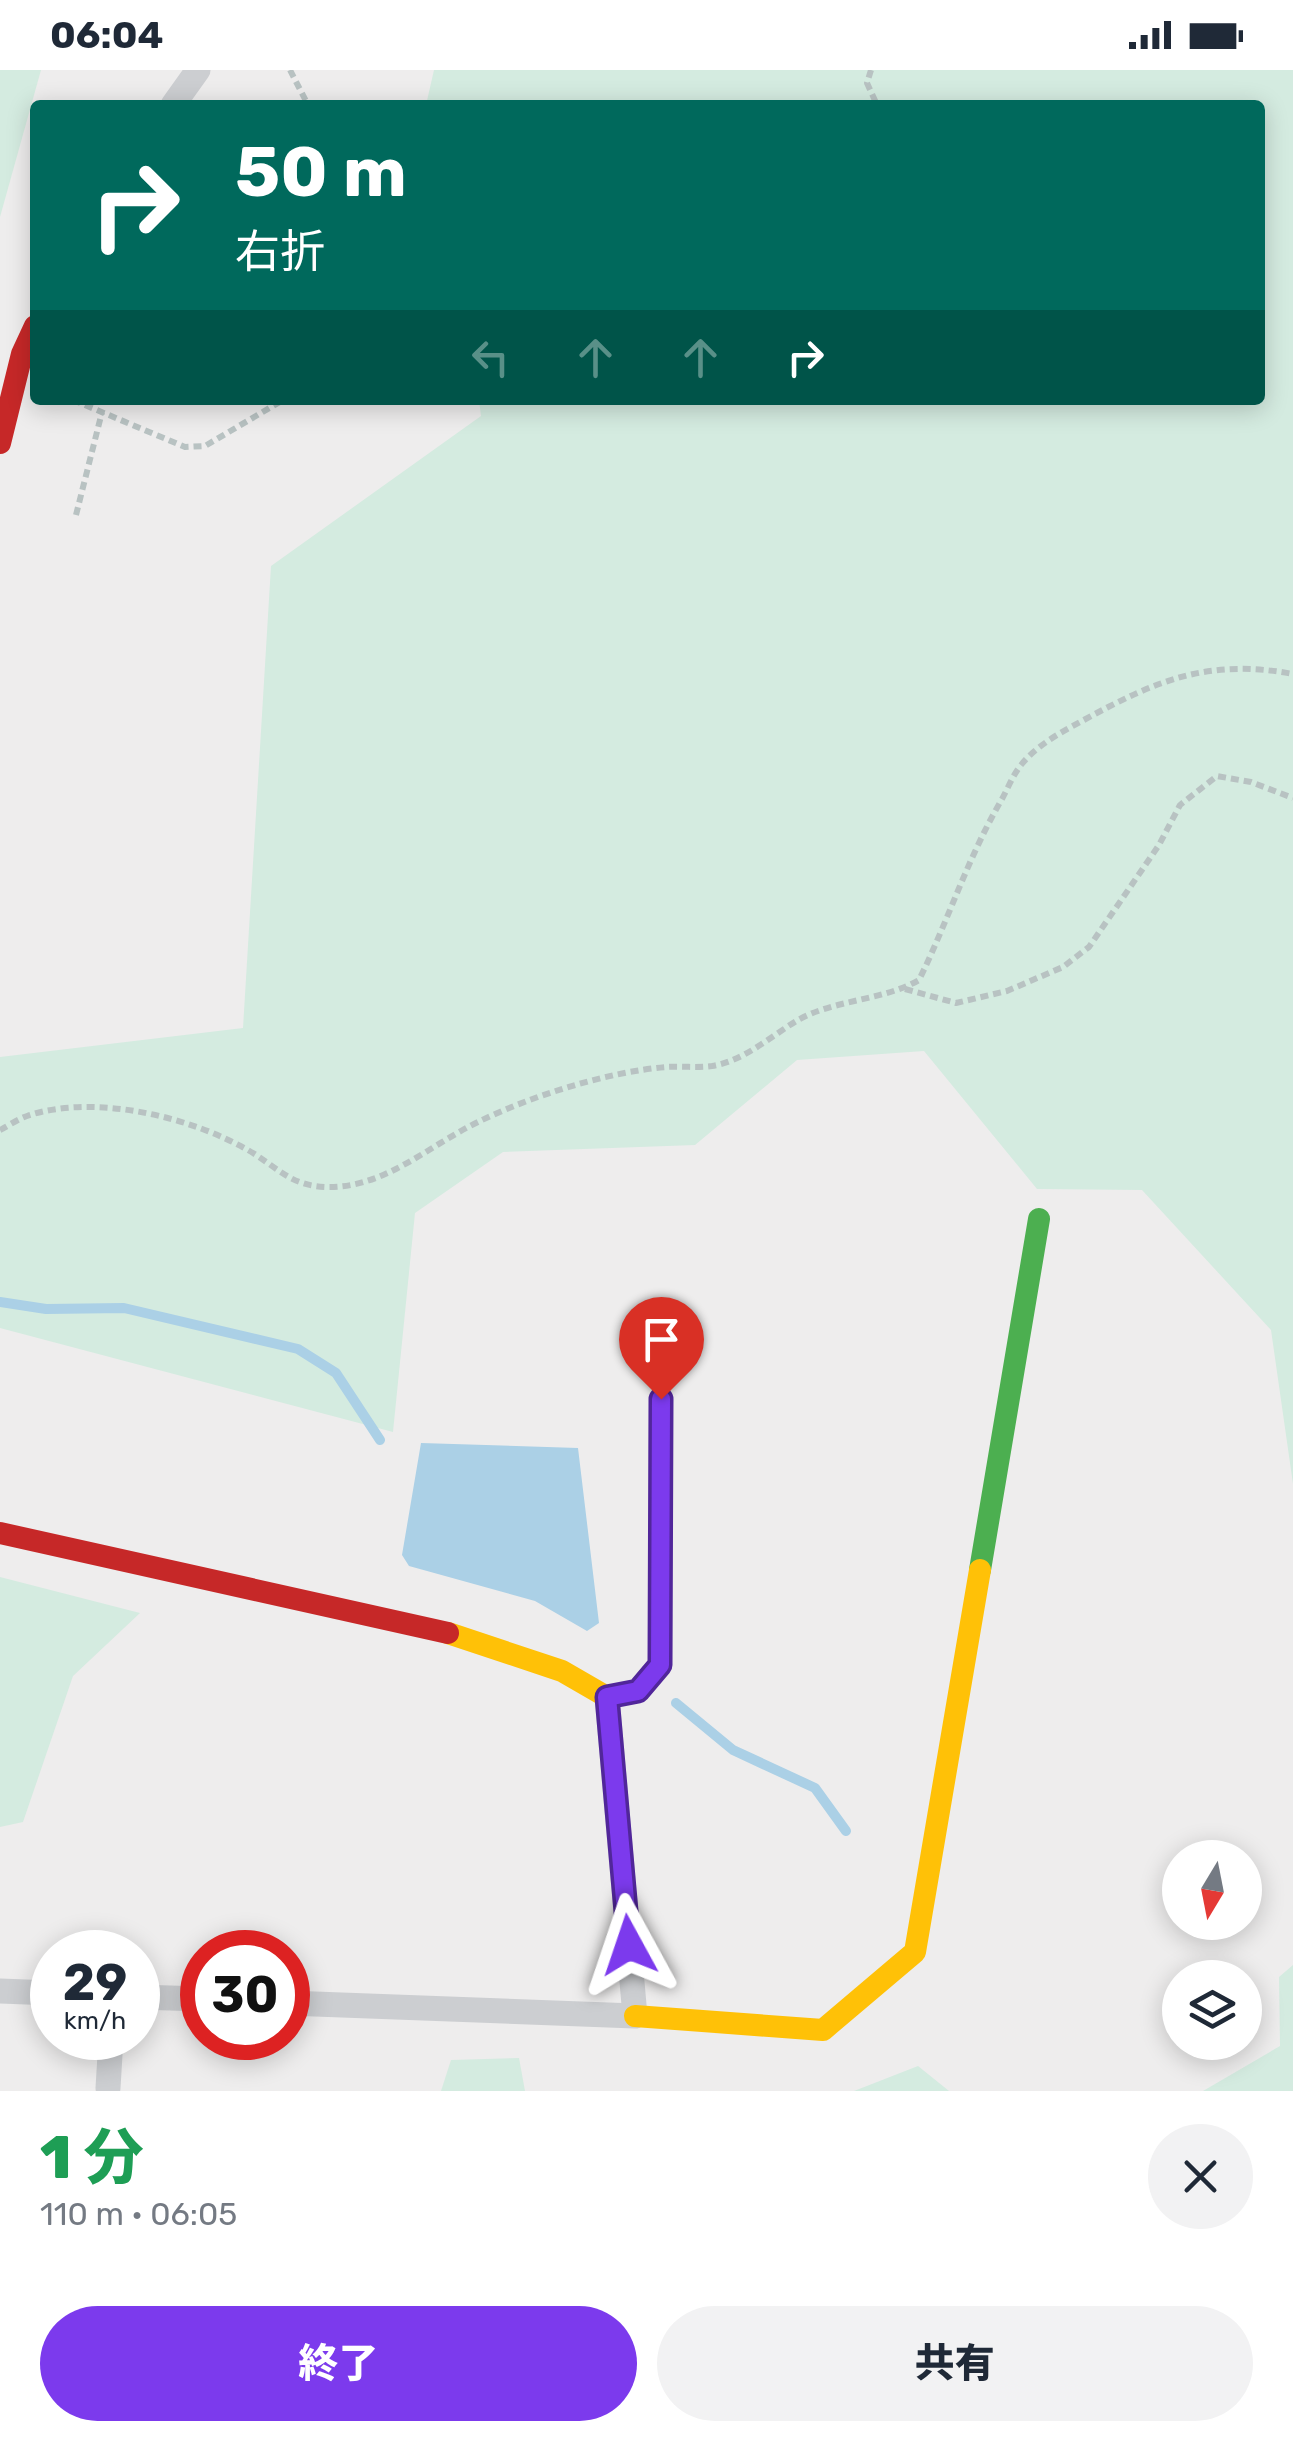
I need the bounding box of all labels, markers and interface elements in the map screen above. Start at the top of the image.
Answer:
text: 06:04 [50,12,163,58]
text: 50 m [235,131,407,214]
icon: right [70,140,200,270]
text: 右折 [235,225,325,278]
icon: left [463,330,518,385]
icon: ahead [568,330,623,385]
icon: ahead [673,330,728,385]
icon: right [778,330,833,385]
pin [619,1297,704,1400]
icon: arrive [634,1312,689,1367]
north arrow [1162,1840,1262,1940]
map controls [1162,1840,1262,2060]
position arrow [577,1893,681,1997]
speed limit sign: 30 [180,1930,310,2060]
text: 29 [63,1953,127,2013]
button: layers [1162,1960,1262,2060]
text: km/h [64,2006,126,2035]
text: 1 分 [40,2122,144,2193]
button: close [1148,2124,1253,2229]
text: 110 m · 06:05 [40,2195,237,2233]
button: 終了 [40,2306,637,2421]
button: 共有 [657,2306,1253,2421]

